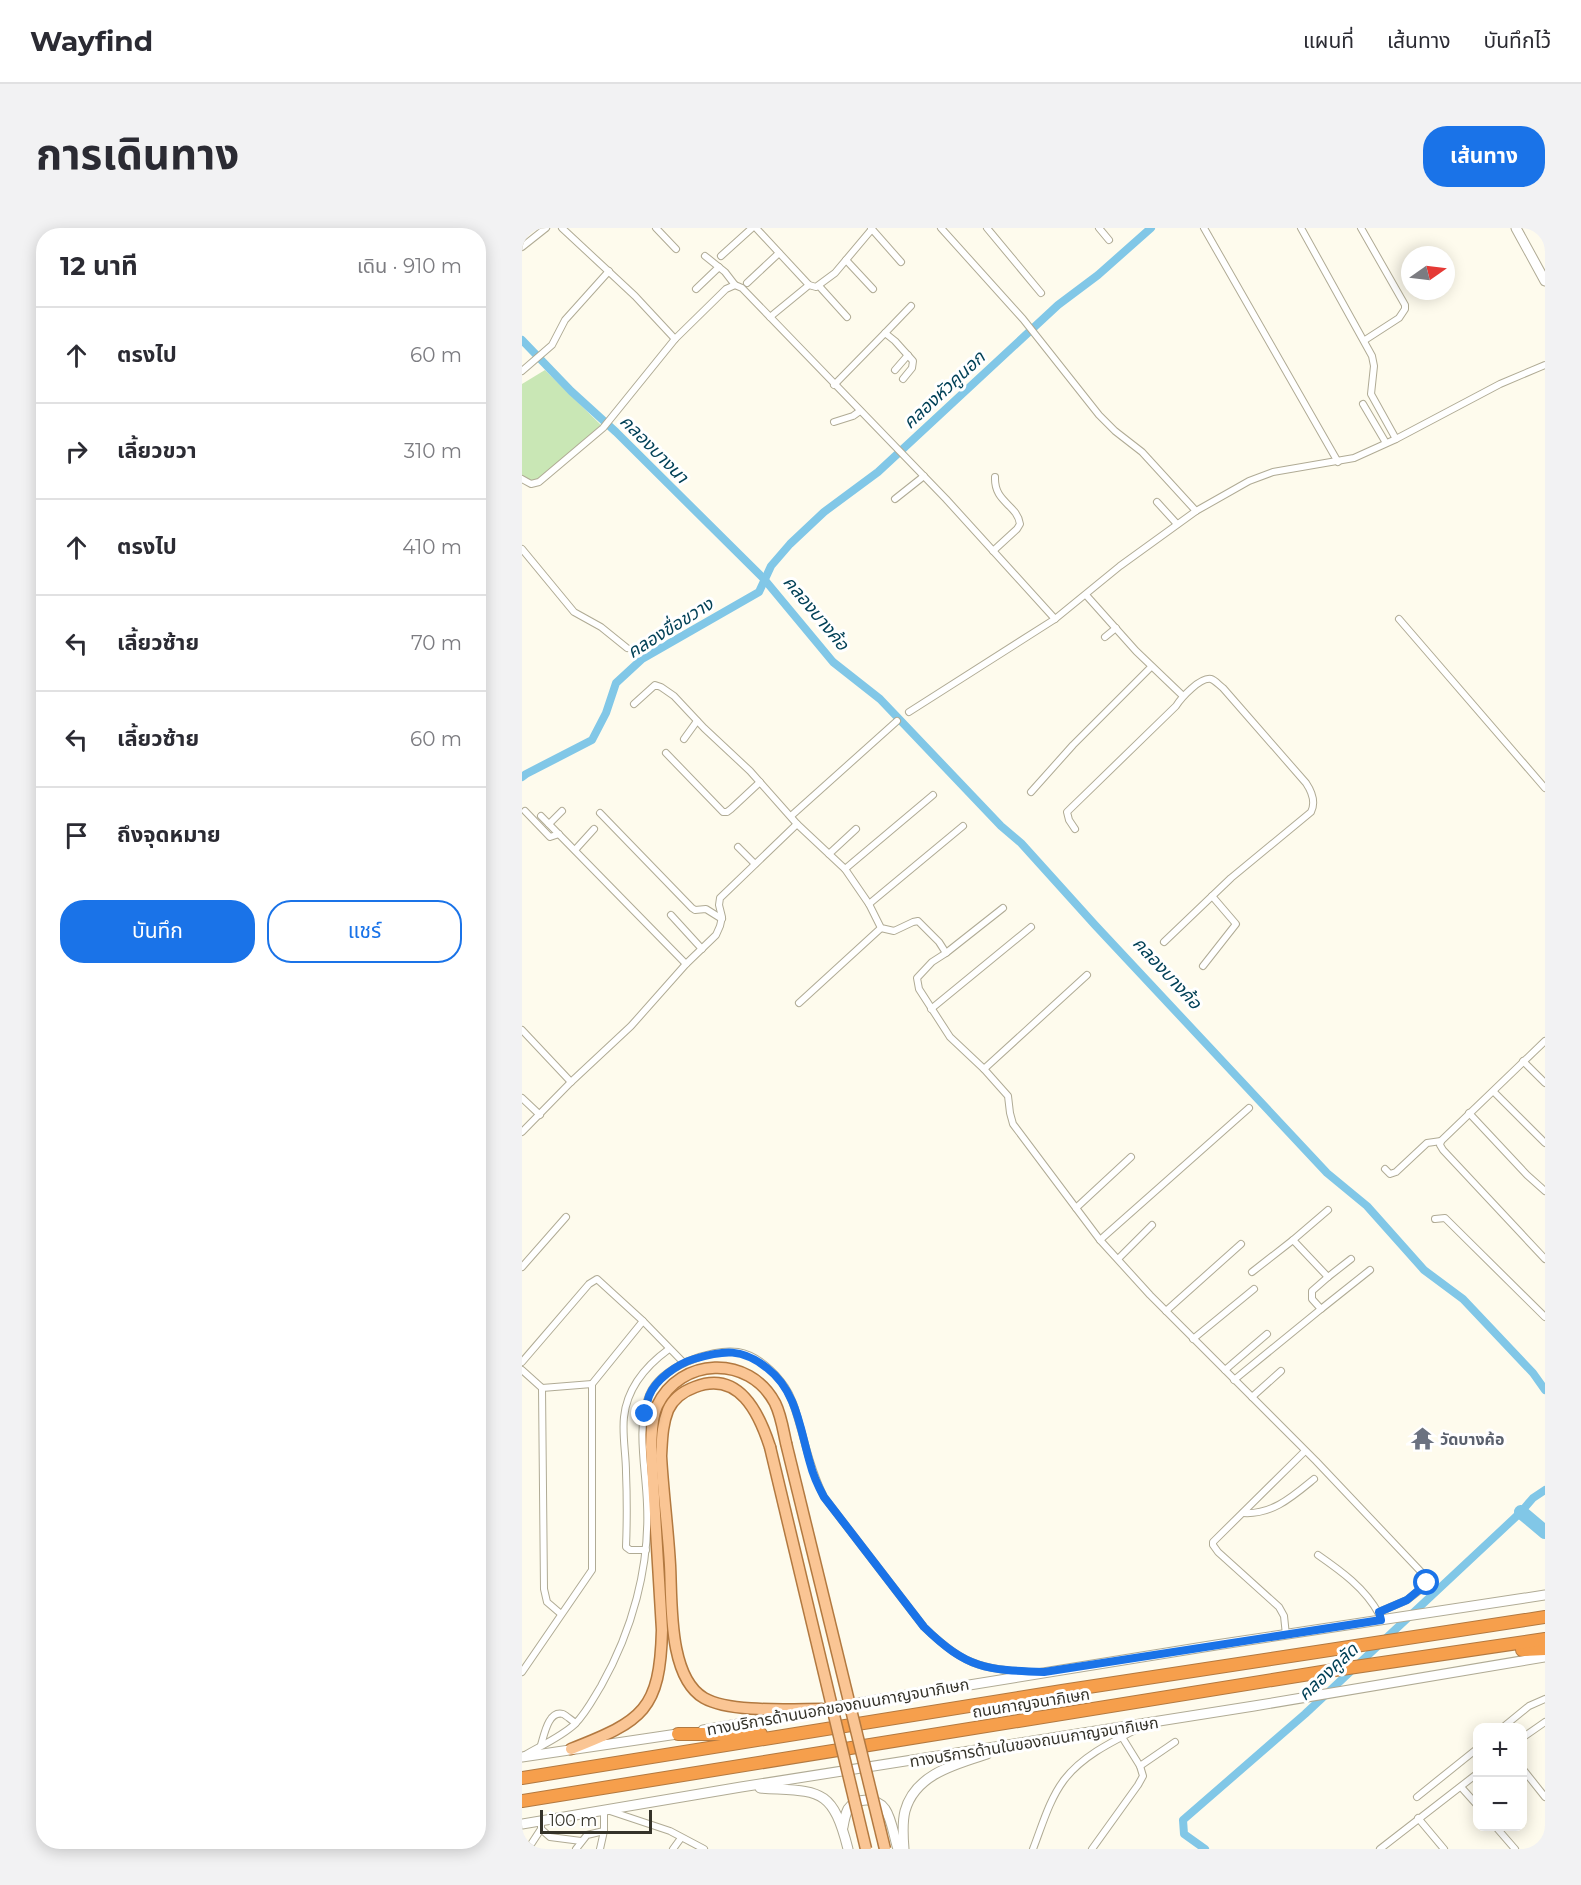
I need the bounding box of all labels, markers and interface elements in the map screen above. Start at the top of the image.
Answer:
text: Wayfind [30,24,153,58]
text: แผนที่ [1303,28,1354,53]
text: เส้นทาง [1387,28,1451,53]
text: บันทึกไว้ [1484,28,1551,53]
button: เส้นทาง [1423,126,1545,187]
text: การเดินทาง [36,128,239,180]
north arrow [1401,246,1455,300]
text: 12 นาที [60,250,138,282]
text: เดิน · 910 m [357,254,462,278]
icon: ahead [60,339,93,372]
text: ตรงไป [117,341,177,368]
text: 60 m [410,343,462,367]
water label: คลองหัวคูนอก [898,346,990,433]
water label: คลองบางนา [615,410,693,488]
icon: right [60,435,93,468]
text: เลี้ยวขวา [117,437,197,464]
text: 310 m [404,439,462,463]
icon: ahead [60,531,93,564]
text: ตรงไป [117,533,177,560]
text: 410 m [402,535,462,559]
water label: คลองบางค้อ [778,571,854,655]
water label: คลองขื่อขวาง [622,591,718,663]
icon: left [60,627,93,660]
text: เลี้ยวซ้าย [117,629,199,656]
text: 70 m [411,631,462,655]
icon: left [60,723,93,756]
text: เลี้ยวซ้าย [117,725,199,752]
text: 60 m [410,727,462,751]
icon: arrive [60,819,93,852]
text: ถึงจุดหมาย [117,821,221,848]
button: บันทึก [60,900,255,963]
button: แชร์ [267,900,462,963]
water label: คลองบางค้อ [1128,932,1206,1014]
route end [631,1400,657,1426]
temple icon: วัดบางค้อ [1409,1426,1435,1452]
place label: วัดบางค้อ [1440,1430,1504,1449]
route start [1413,1569,1439,1595]
water label: คลองคูลัด [1294,1638,1363,1705]
street label: ทางบริการด้านนอกของถนนกาญจนาภิเษก [705,1675,971,1739]
street label: ถนนกาญจนาภิเษก [971,1684,1091,1722]
street label: ทางบริการด้านในของถนนกาญจนาภิเษก [908,1713,1160,1771]
map controls [1473,1723,1527,1831]
button: + [1473,1723,1527,1777]
button: − [1473,1777,1527,1831]
scale bar [540,1807,652,1834]
text: 100 m [549,1811,597,1830]

